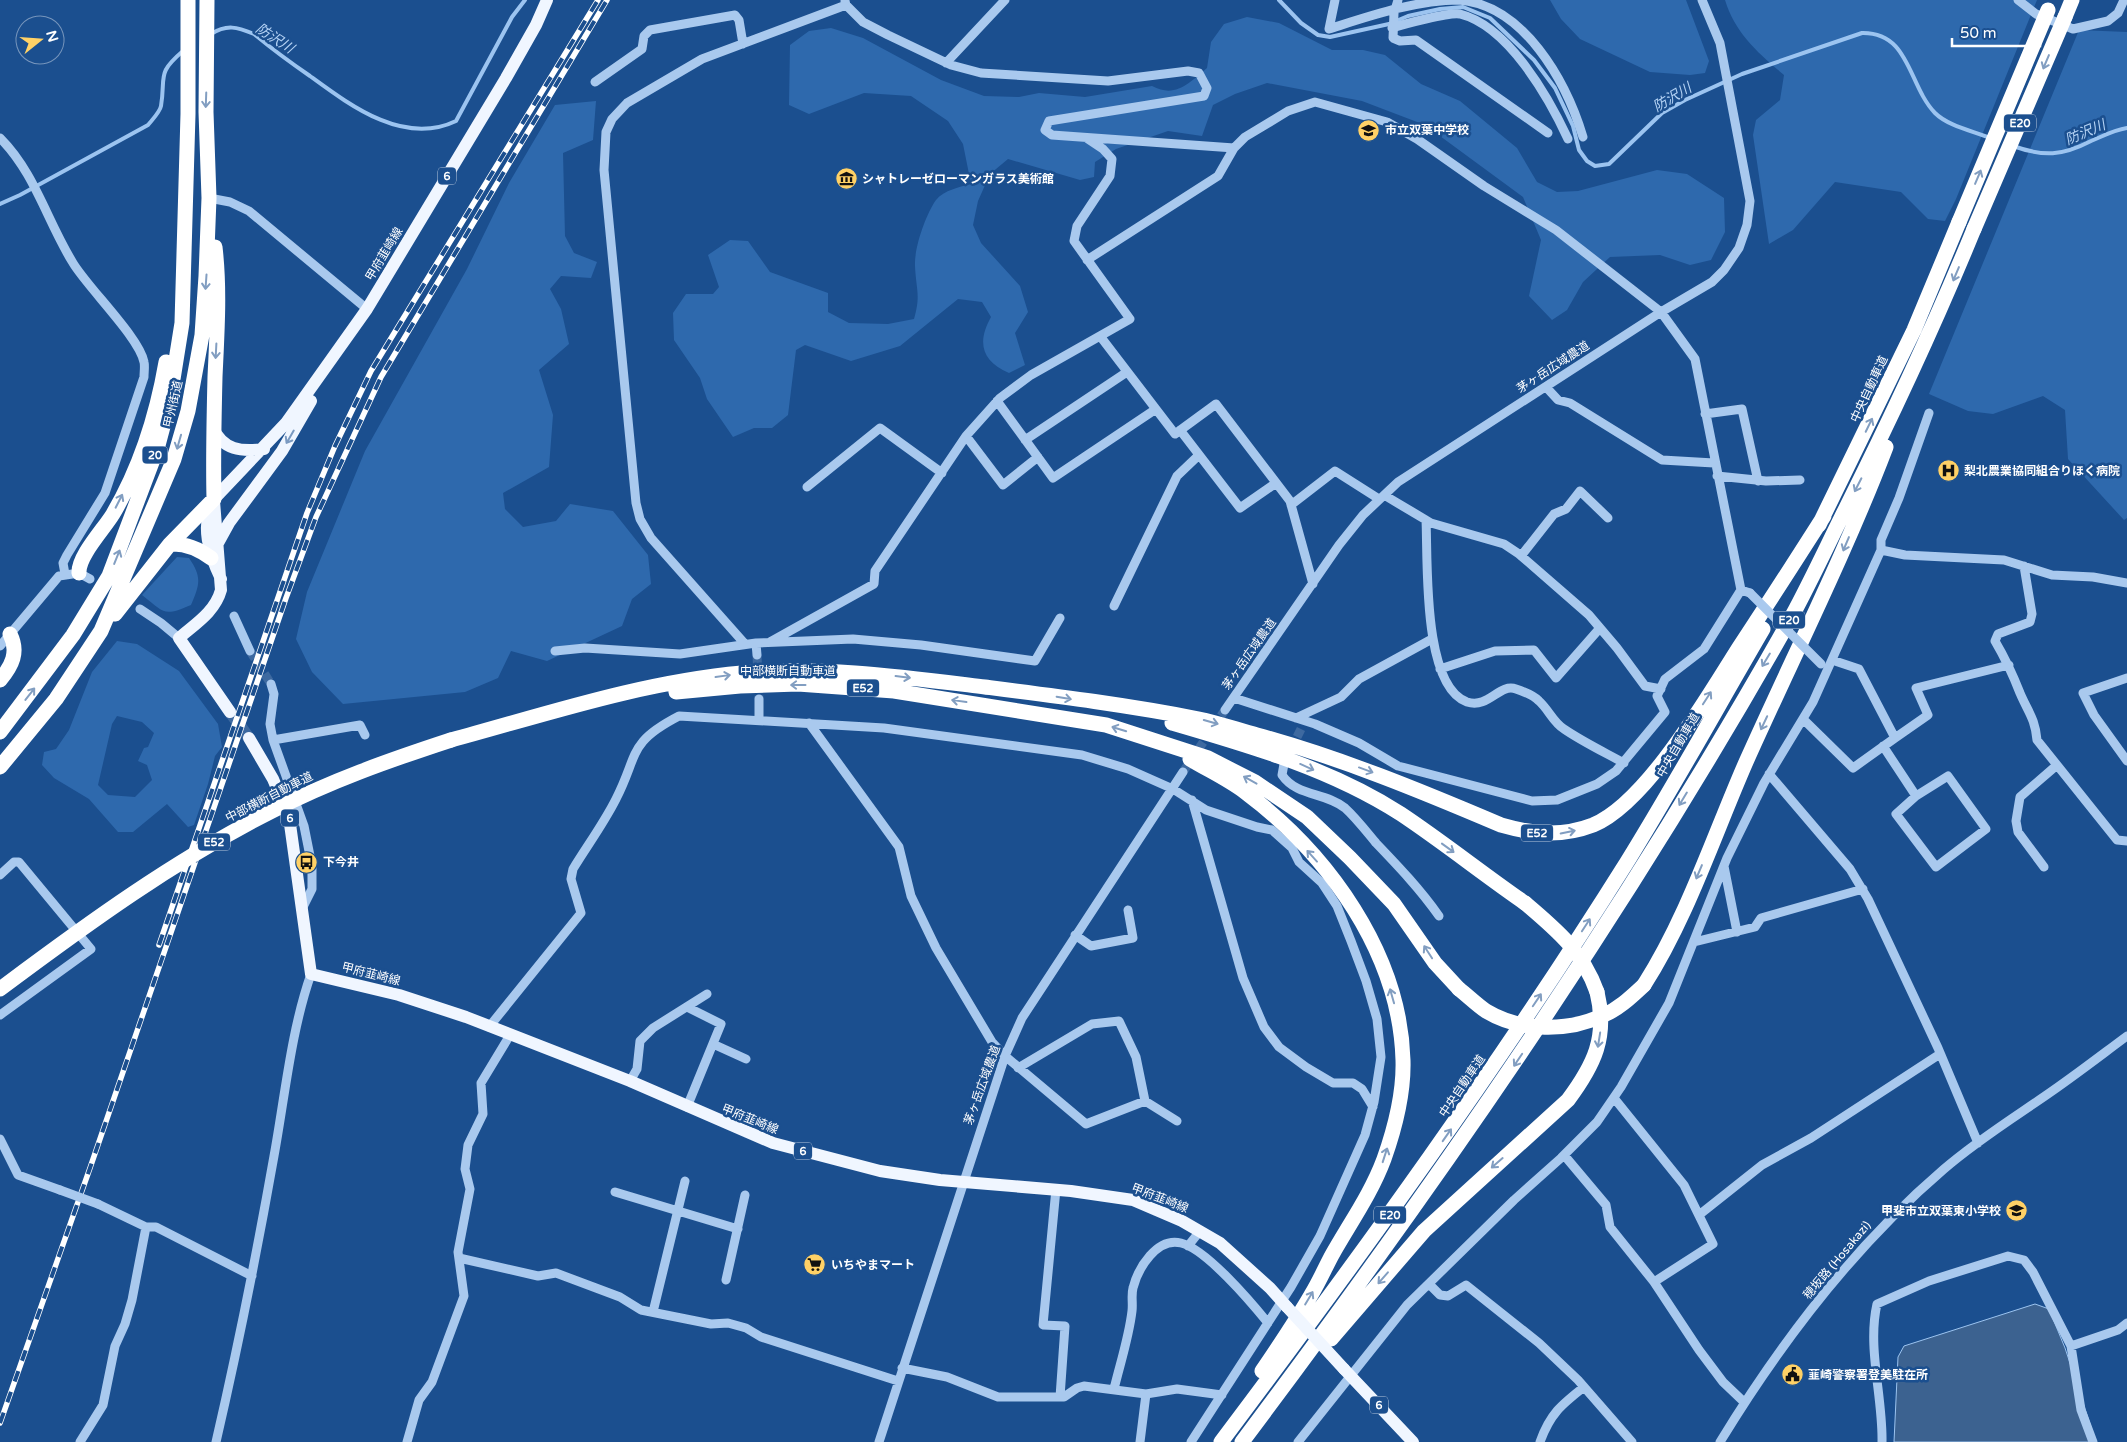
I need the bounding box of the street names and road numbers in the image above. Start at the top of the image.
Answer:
road number: E20 [2004,115,2036,132]
road number: 6 [438,168,456,185]
street label: 甲府韮崎線 [363,225,405,283]
street label: 茅ヶ岳広域農道 [1514,338,1592,396]
street label: 中央自動車道 [1847,353,1891,425]
street label: 甲州街道 [161,379,185,429]
road number: 20 [142,446,168,464]
road number: E20 [1773,612,1805,628]
street label: 茅ヶ岳広域農道 [1219,616,1279,692]
street label: 中部横断自動車道 [740,664,836,678]
road number: E52 [847,680,879,696]
street label: 中央自動車道 [1654,710,1702,780]
street label: 中部横断自動車道 [223,769,315,825]
road number: 6 [281,810,299,826]
road number: E52 [1521,824,1553,841]
road number: E52 [198,834,230,850]
street label: 甲府韮崎線 [340,960,402,988]
street label: 茅ヶ岳広域農道 [961,1043,1003,1127]
street label: 中央自動車道 [1436,1052,1488,1120]
street label: 甲府韮崎線 [720,1101,780,1137]
road number: 6 [794,1142,812,1160]
street label: 甲府韮崎線 [1129,1181,1191,1215]
road number: E20 [1374,1206,1406,1224]
street label: 穂坂路 (Hosakazi) [1800,1218,1874,1302]
road number: 6 [1370,1396,1388,1414]

